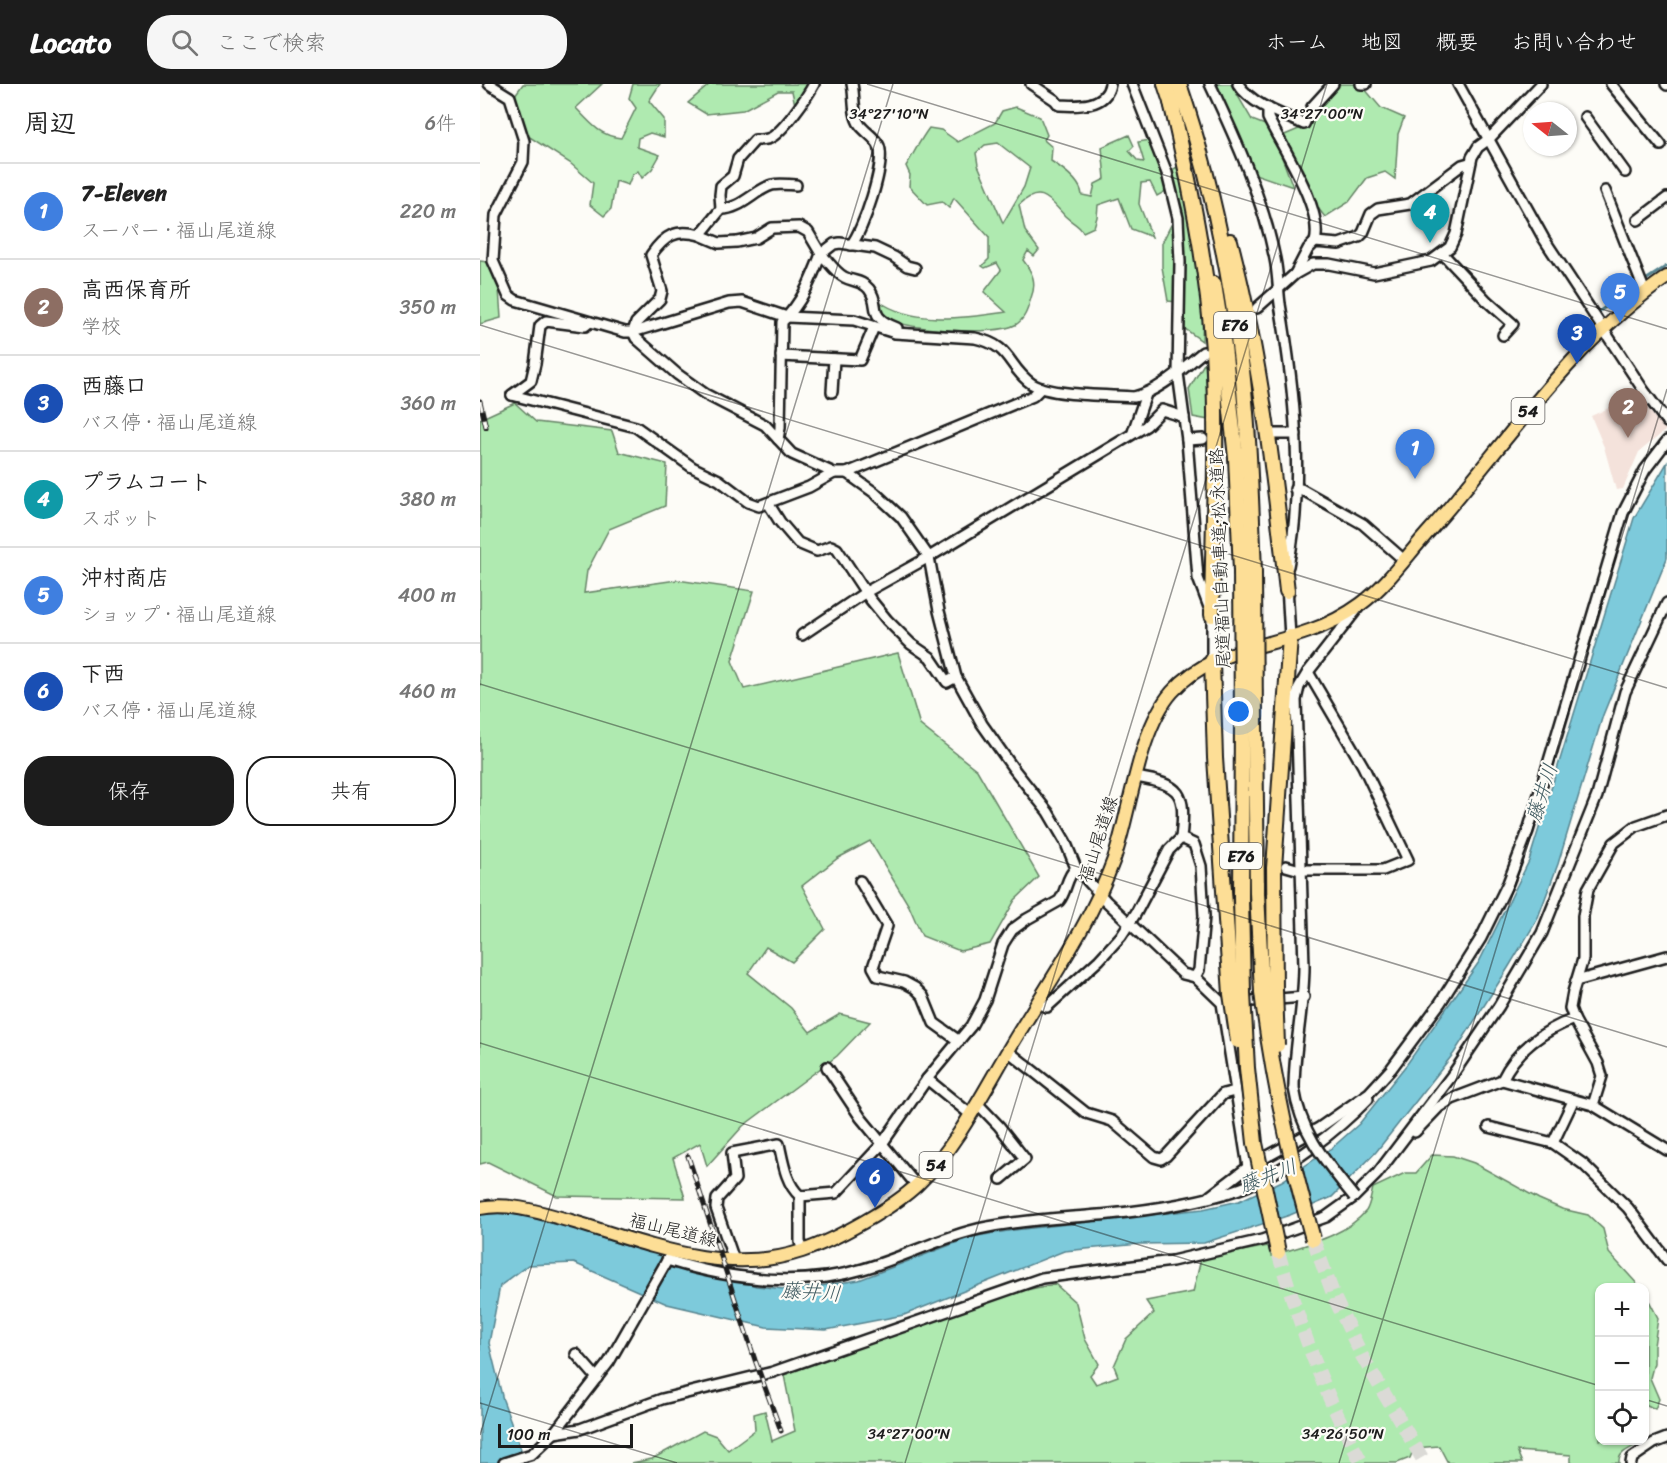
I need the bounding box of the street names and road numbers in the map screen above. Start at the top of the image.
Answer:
road number: E76 [1214,312,1256,338]
road number: 54 [1512,398,1544,424]
street label: 尾道福山自動車道;松永道路 [1200,447,1240,669]
street label: 福山尾道線 [1069,791,1127,887]
road number: E76 [1220,843,1262,869]
road number: 54 [920,1152,952,1178]
street label: 福山尾道線 [625,1204,721,1256]

